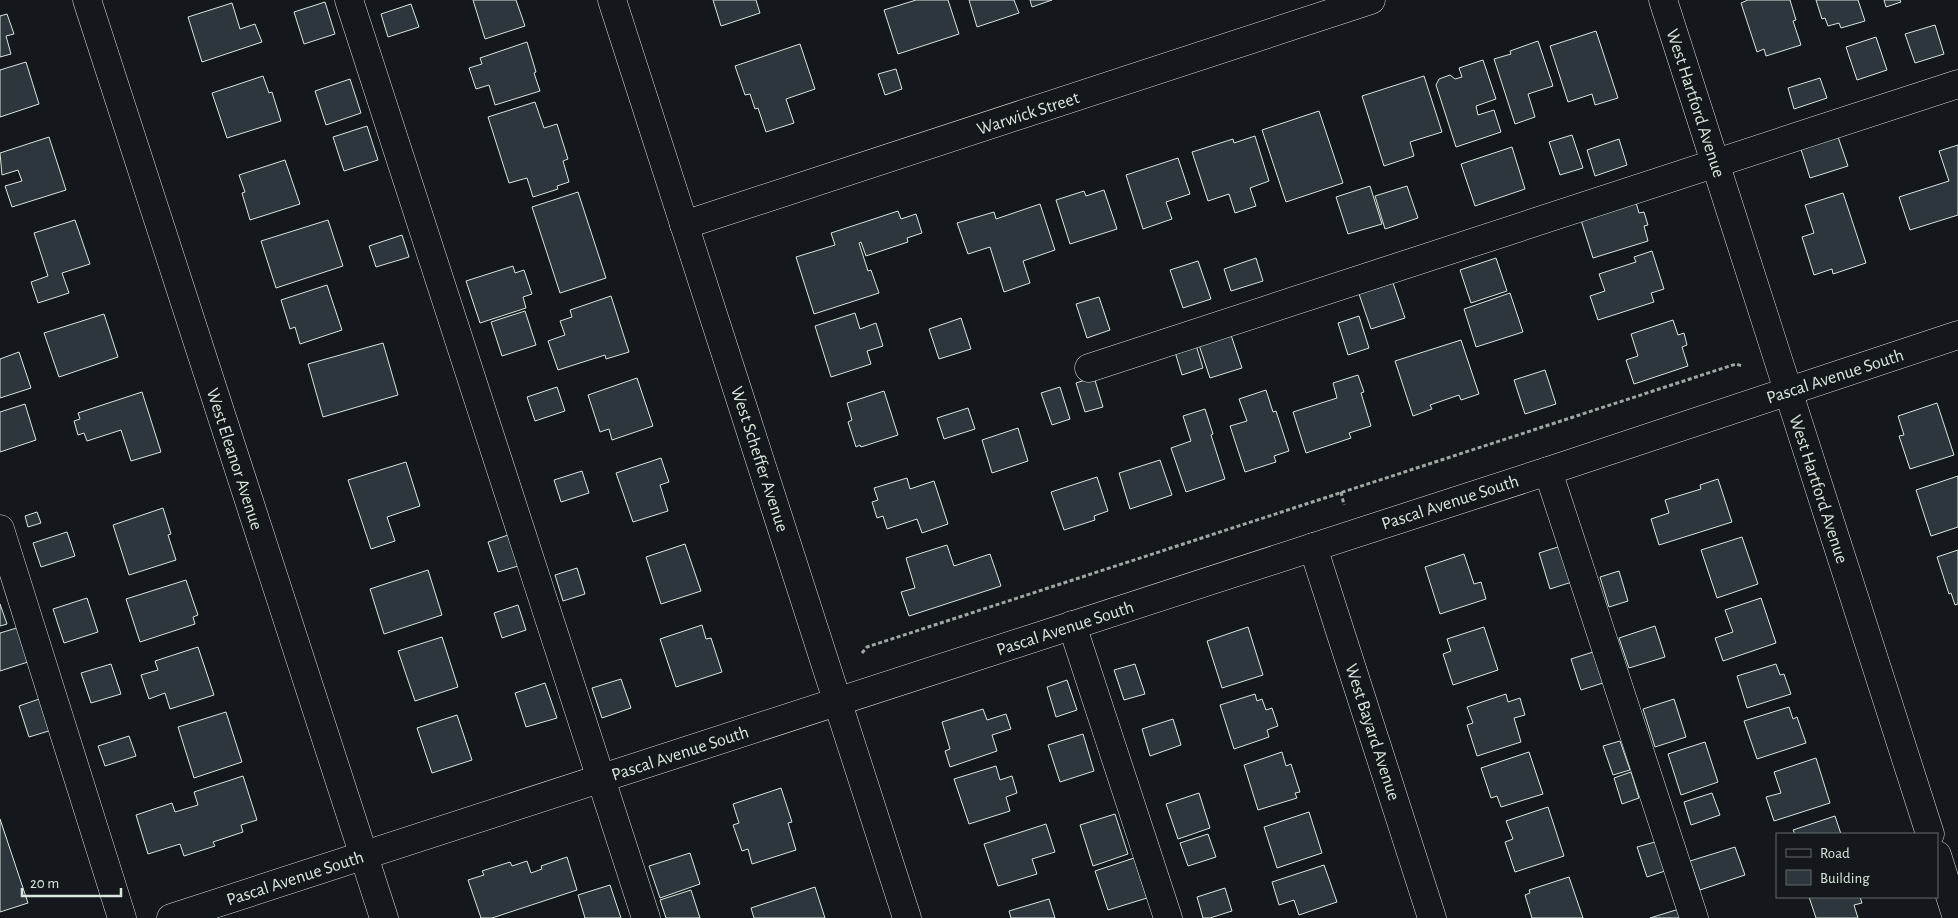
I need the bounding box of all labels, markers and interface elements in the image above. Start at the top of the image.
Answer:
street label: West Hartford Avenue [1663,27,1728,180]
street label: Warwick Street [975,89,1082,139]
street label: Pascal Avenue South [1765,346,1906,408]
street label: West Scheffer Avenue [727,384,791,534]
street label: West Eleanor Avenue [203,386,265,532]
street label: West Hartford Avenue [1786,413,1851,566]
street label: Pascal Avenue South [1380,472,1521,534]
street label: Pascal Avenue South [995,598,1136,660]
street label: West Bayard Avenue [1341,662,1403,803]
street label: Pascal Avenue South [610,723,751,785]
legend [1776,833,1938,898]
text: Road [1820,846,1850,861]
street label: Pascal Avenue South [225,848,366,910]
scale bar [22,866,121,898]
text: Building [1820,871,1870,886]
text: 20 m [30,876,59,891]

